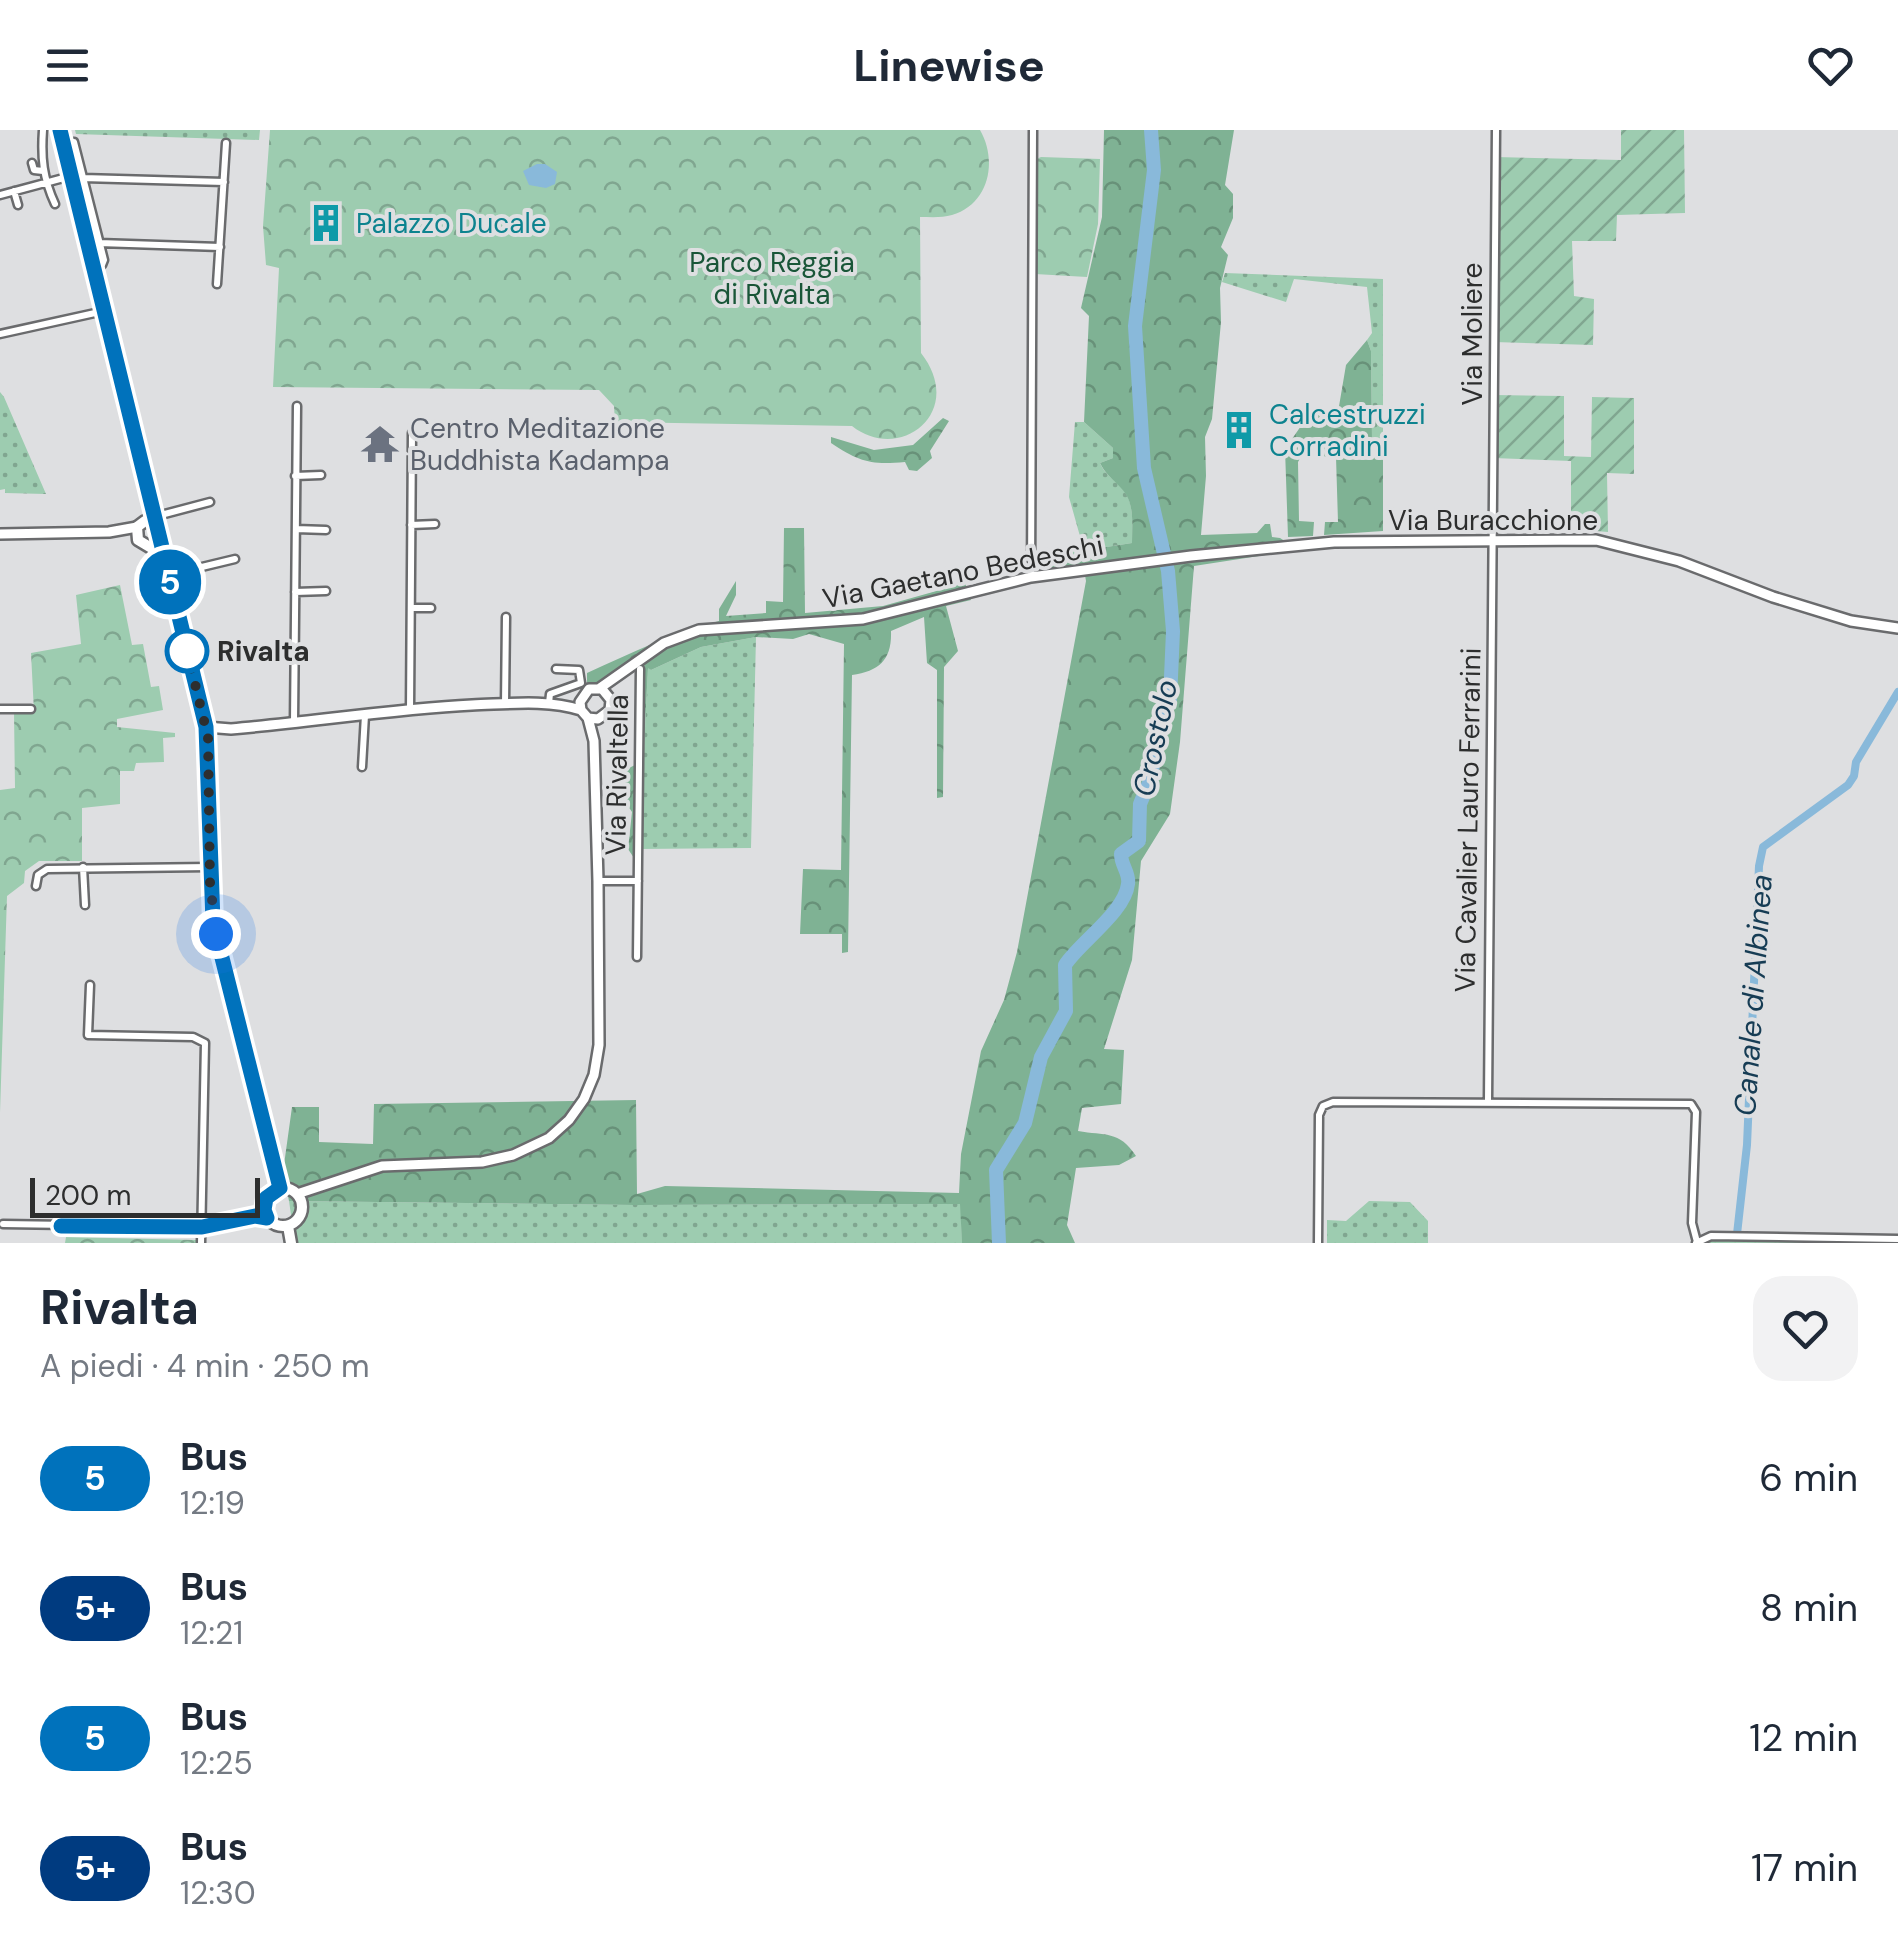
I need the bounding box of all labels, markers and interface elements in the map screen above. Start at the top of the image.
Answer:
text: Linewise [853,36,1045,95]
icon: menu [40,38,95,93]
icon: heart [1803,38,1858,93]
building icon: Palazzo Ducale [305,202,347,244]
place label: Palazzo Ducale [356,205,547,242]
park label: Parco Reggia di Rivalta [689,244,855,313]
street label: Via Moliere [1454,263,1491,405]
place label: Calcestruzzi Corradini [1269,396,1426,465]
building icon: Calcestruzzi Corradini [1218,409,1260,451]
place label: Centro Meditazione Buddhista Kadampa [410,410,669,479]
temple icon: Centro Meditazione Buddhista Kadampa [359,423,401,465]
street label: Via Buracchione [1388,502,1598,539]
street label: Via Gaetano Bedeschi [819,527,1107,617]
line badge: 5 [138,550,202,614]
text: 5 [159,559,181,605]
marker: Rivalta [166,630,208,672]
place label: Rivalta [217,633,310,670]
street label: Via Cavalier Lauro Ferrarini [1446,647,1490,993]
water label: Crostolo [1124,676,1186,800]
street label: Via Rivaltella [597,694,637,856]
water label: Canale di Albinea [1725,873,1781,1117]
your location [191,909,241,959]
scale bar [30,1173,260,1218]
text: 200 m [45,1177,132,1214]
text: Rivalta [40,1276,199,1339]
button: heart [1753,1276,1858,1381]
text: A piedi · 4 min · 250 m [40,1345,369,1387]
text: Bus [180,1432,248,1482]
text: 6 min [1759,1453,1858,1503]
text: 5 [84,1455,106,1501]
text: 12:19 [180,1482,245,1524]
text: Bus [180,1562,248,1612]
text: 8 min [1760,1583,1858,1633]
text: 5+ [74,1585,116,1631]
text: 12:21 [180,1612,243,1654]
text: Bus [180,1692,248,1742]
text: 12 min [1749,1713,1858,1763]
text: 5 [84,1715,106,1761]
text: 12:25 [180,1742,253,1784]
text: Bus [180,1822,248,1872]
text: 17 min [1751,1843,1858,1893]
text: 5+ [74,1845,116,1891]
text: 12:30 [180,1872,256,1914]

